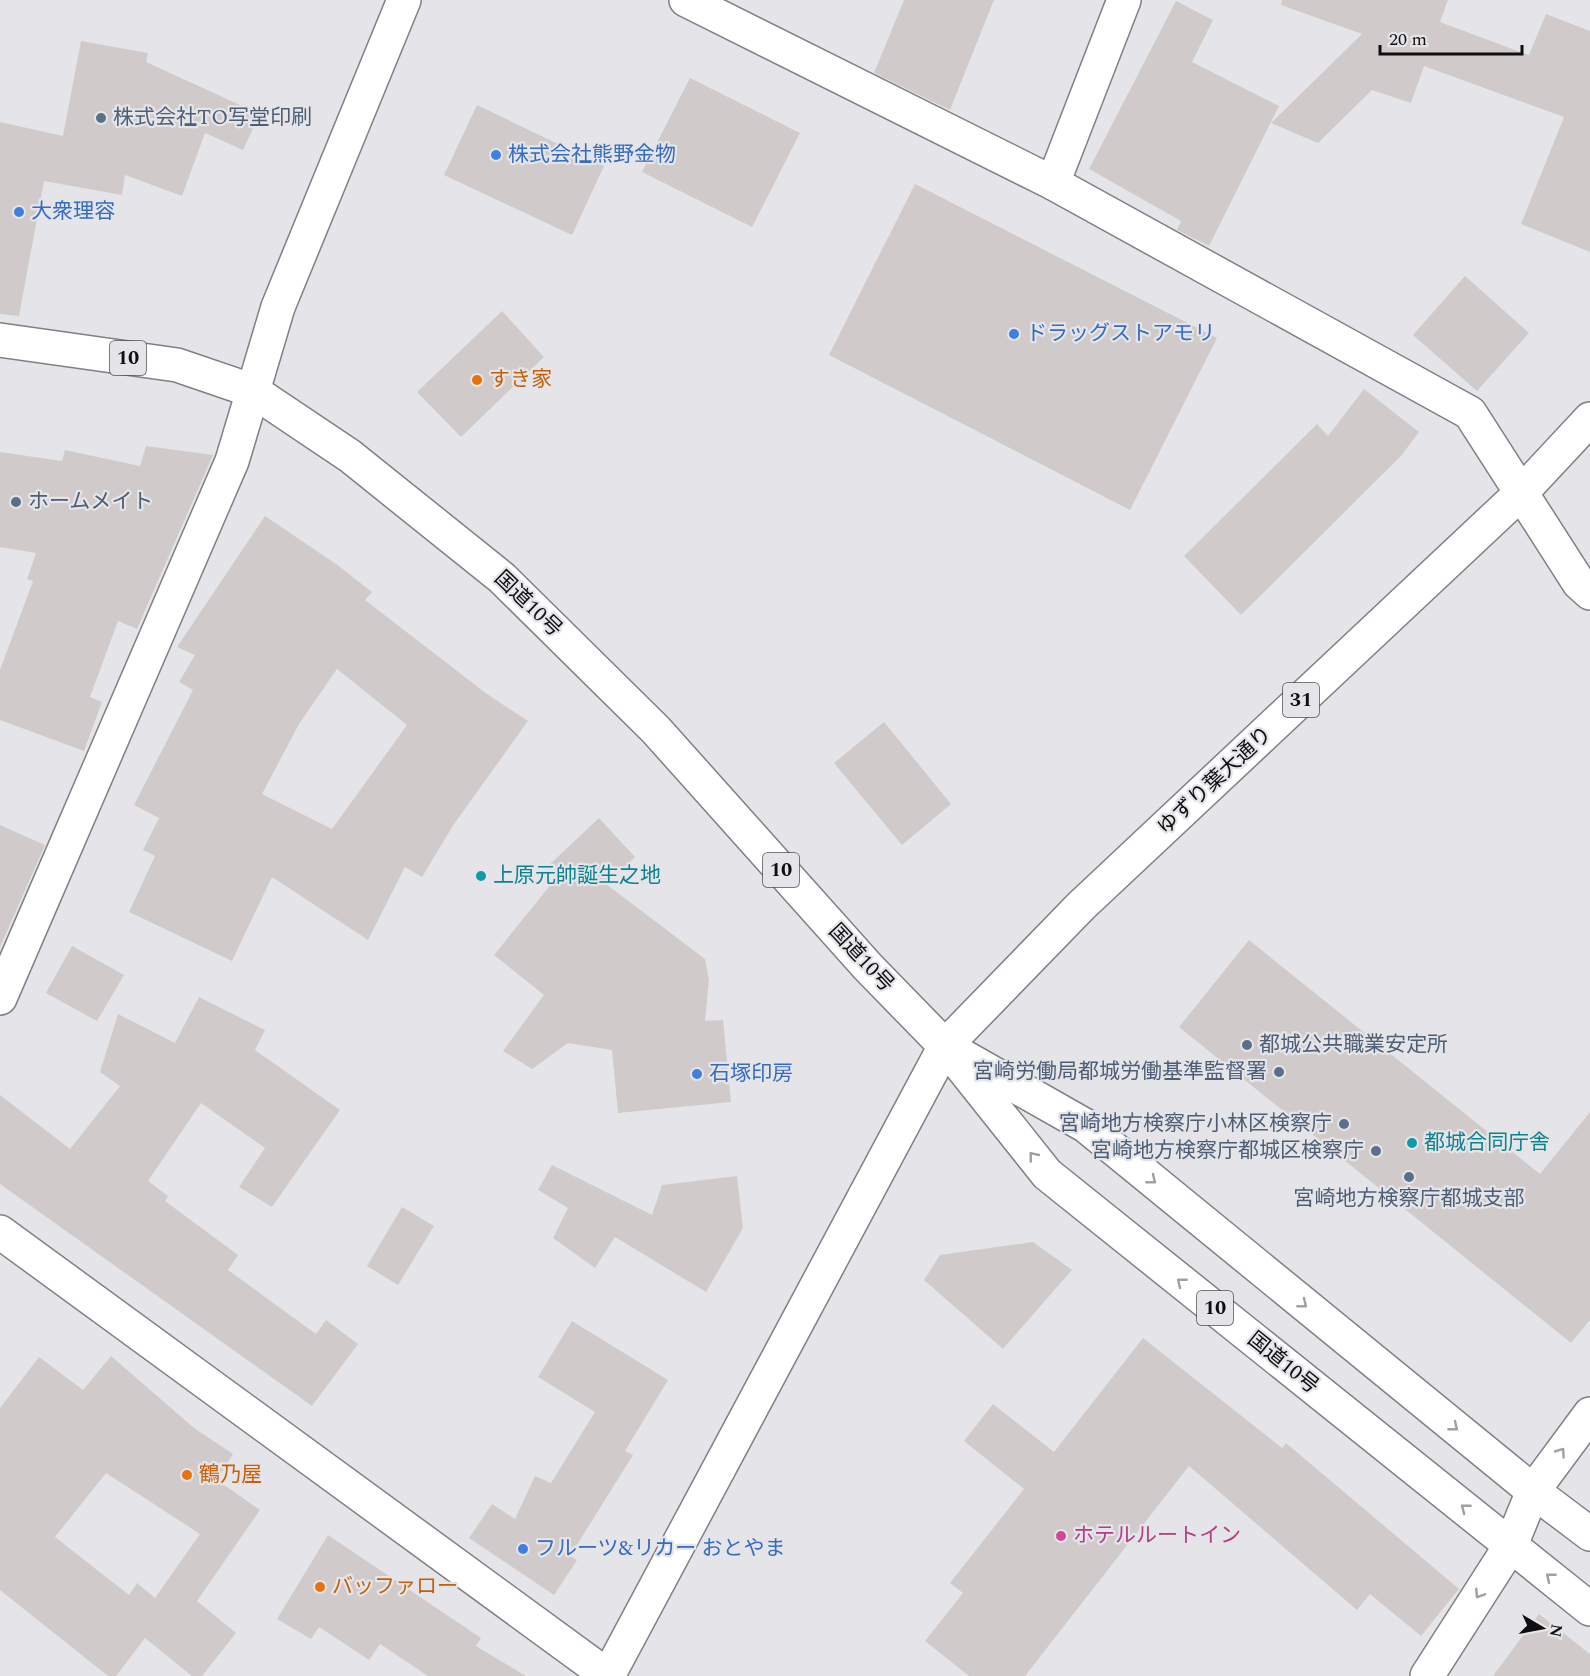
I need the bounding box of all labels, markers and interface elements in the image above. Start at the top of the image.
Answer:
scale bar [1380,18,1522,56]
text: 20 m [1389,26,1427,53]
place label: 株式会社TO写堂印刷 [113,102,312,134]
marker: 株式会社TO写堂印刷 [94,111,108,125]
place label: 株式会社熊野金物 [508,139,676,171]
marker: 株式会社熊野金物 [489,148,503,162]
place label: 大衆理容 [31,196,115,228]
marker: 大衆理容 [12,205,26,219]
place label: ドラッグストアモリ [1026,318,1215,350]
marker: ドラッグストアモリ [1007,327,1021,341]
road number: 10 [110,341,146,375]
place label: すき家 [489,364,552,396]
marker: すき家 [470,373,484,387]
place label: ホームメイト [28,486,153,518]
marker: ホームメイト [9,495,23,509]
street label: 国道10号 [487,563,569,645]
road number: 31 [1283,683,1319,717]
street label: ゆずり葉大通り [1150,719,1280,843]
road number: 10 [763,853,799,887]
place label: 上原元帥誕生之地 [493,860,661,892]
marker: 上原元帥誕生之地 [474,869,488,883]
street label: 国道10号 [821,916,901,1000]
place label: 都城公共職業安定所 [1259,1029,1448,1061]
marker: 都城公共職業安定所 [1240,1038,1254,1052]
place label: 宮崎労働局都城労働基準監督署 [973,1056,1267,1088]
place label: 石塚印房 [709,1058,793,1090]
marker: 宮崎労働局都城労働基準監督署 [1272,1065,1286,1079]
marker: 石塚印房 [690,1067,704,1081]
place label: 宮崎地方検察庁小林区検察庁 [1059,1108,1332,1140]
marker: 宮崎地方検察庁小林区検察庁 [1337,1117,1351,1131]
place label: 都城合同庁舎 [1424,1127,1550,1159]
place label: 宮崎地方検察庁都城区検察庁 [1091,1135,1364,1167]
marker: 都城合同庁舎 [1405,1136,1419,1150]
marker: 宮崎地方検察庁都城区検察庁 [1369,1144,1383,1158]
one-way arrow [1029,1152,1040,1163]
marker: 宮崎地方検察庁都城支部 [1402,1170,1416,1184]
one-way arrow [1145,1173,1156,1184]
place label: 宮崎地方検察庁都城支部 [1294,1183,1525,1215]
one-way arrow [1177,1278,1188,1289]
road number: 10 [1197,1291,1233,1325]
one-way arrow [1296,1296,1307,1307]
street label: 国道10号 [1240,1324,1326,1402]
one-way arrow [1447,1420,1458,1431]
one-way arrow [1553,1448,1564,1459]
place label: 鶴乃屋 [199,1459,262,1491]
marker: 鶴乃屋 [180,1468,194,1482]
one-way arrow [1461,1505,1472,1516]
place label: ホテルルートイン [1073,1520,1241,1552]
marker: ホテルルートイン [1054,1529,1068,1543]
place label: フルーツ&リカー おとやま [535,1533,785,1565]
marker: フルーツ&リカー おとやま [516,1542,530,1556]
place label: バッファロー [332,1571,458,1603]
one-way arrow [1546,1573,1557,1584]
marker: バッファロー [313,1580,327,1594]
one-way arrow [1475,1588,1487,1598]
north arrow [1512,1598,1572,1658]
text: N [1543,1622,1569,1639]

